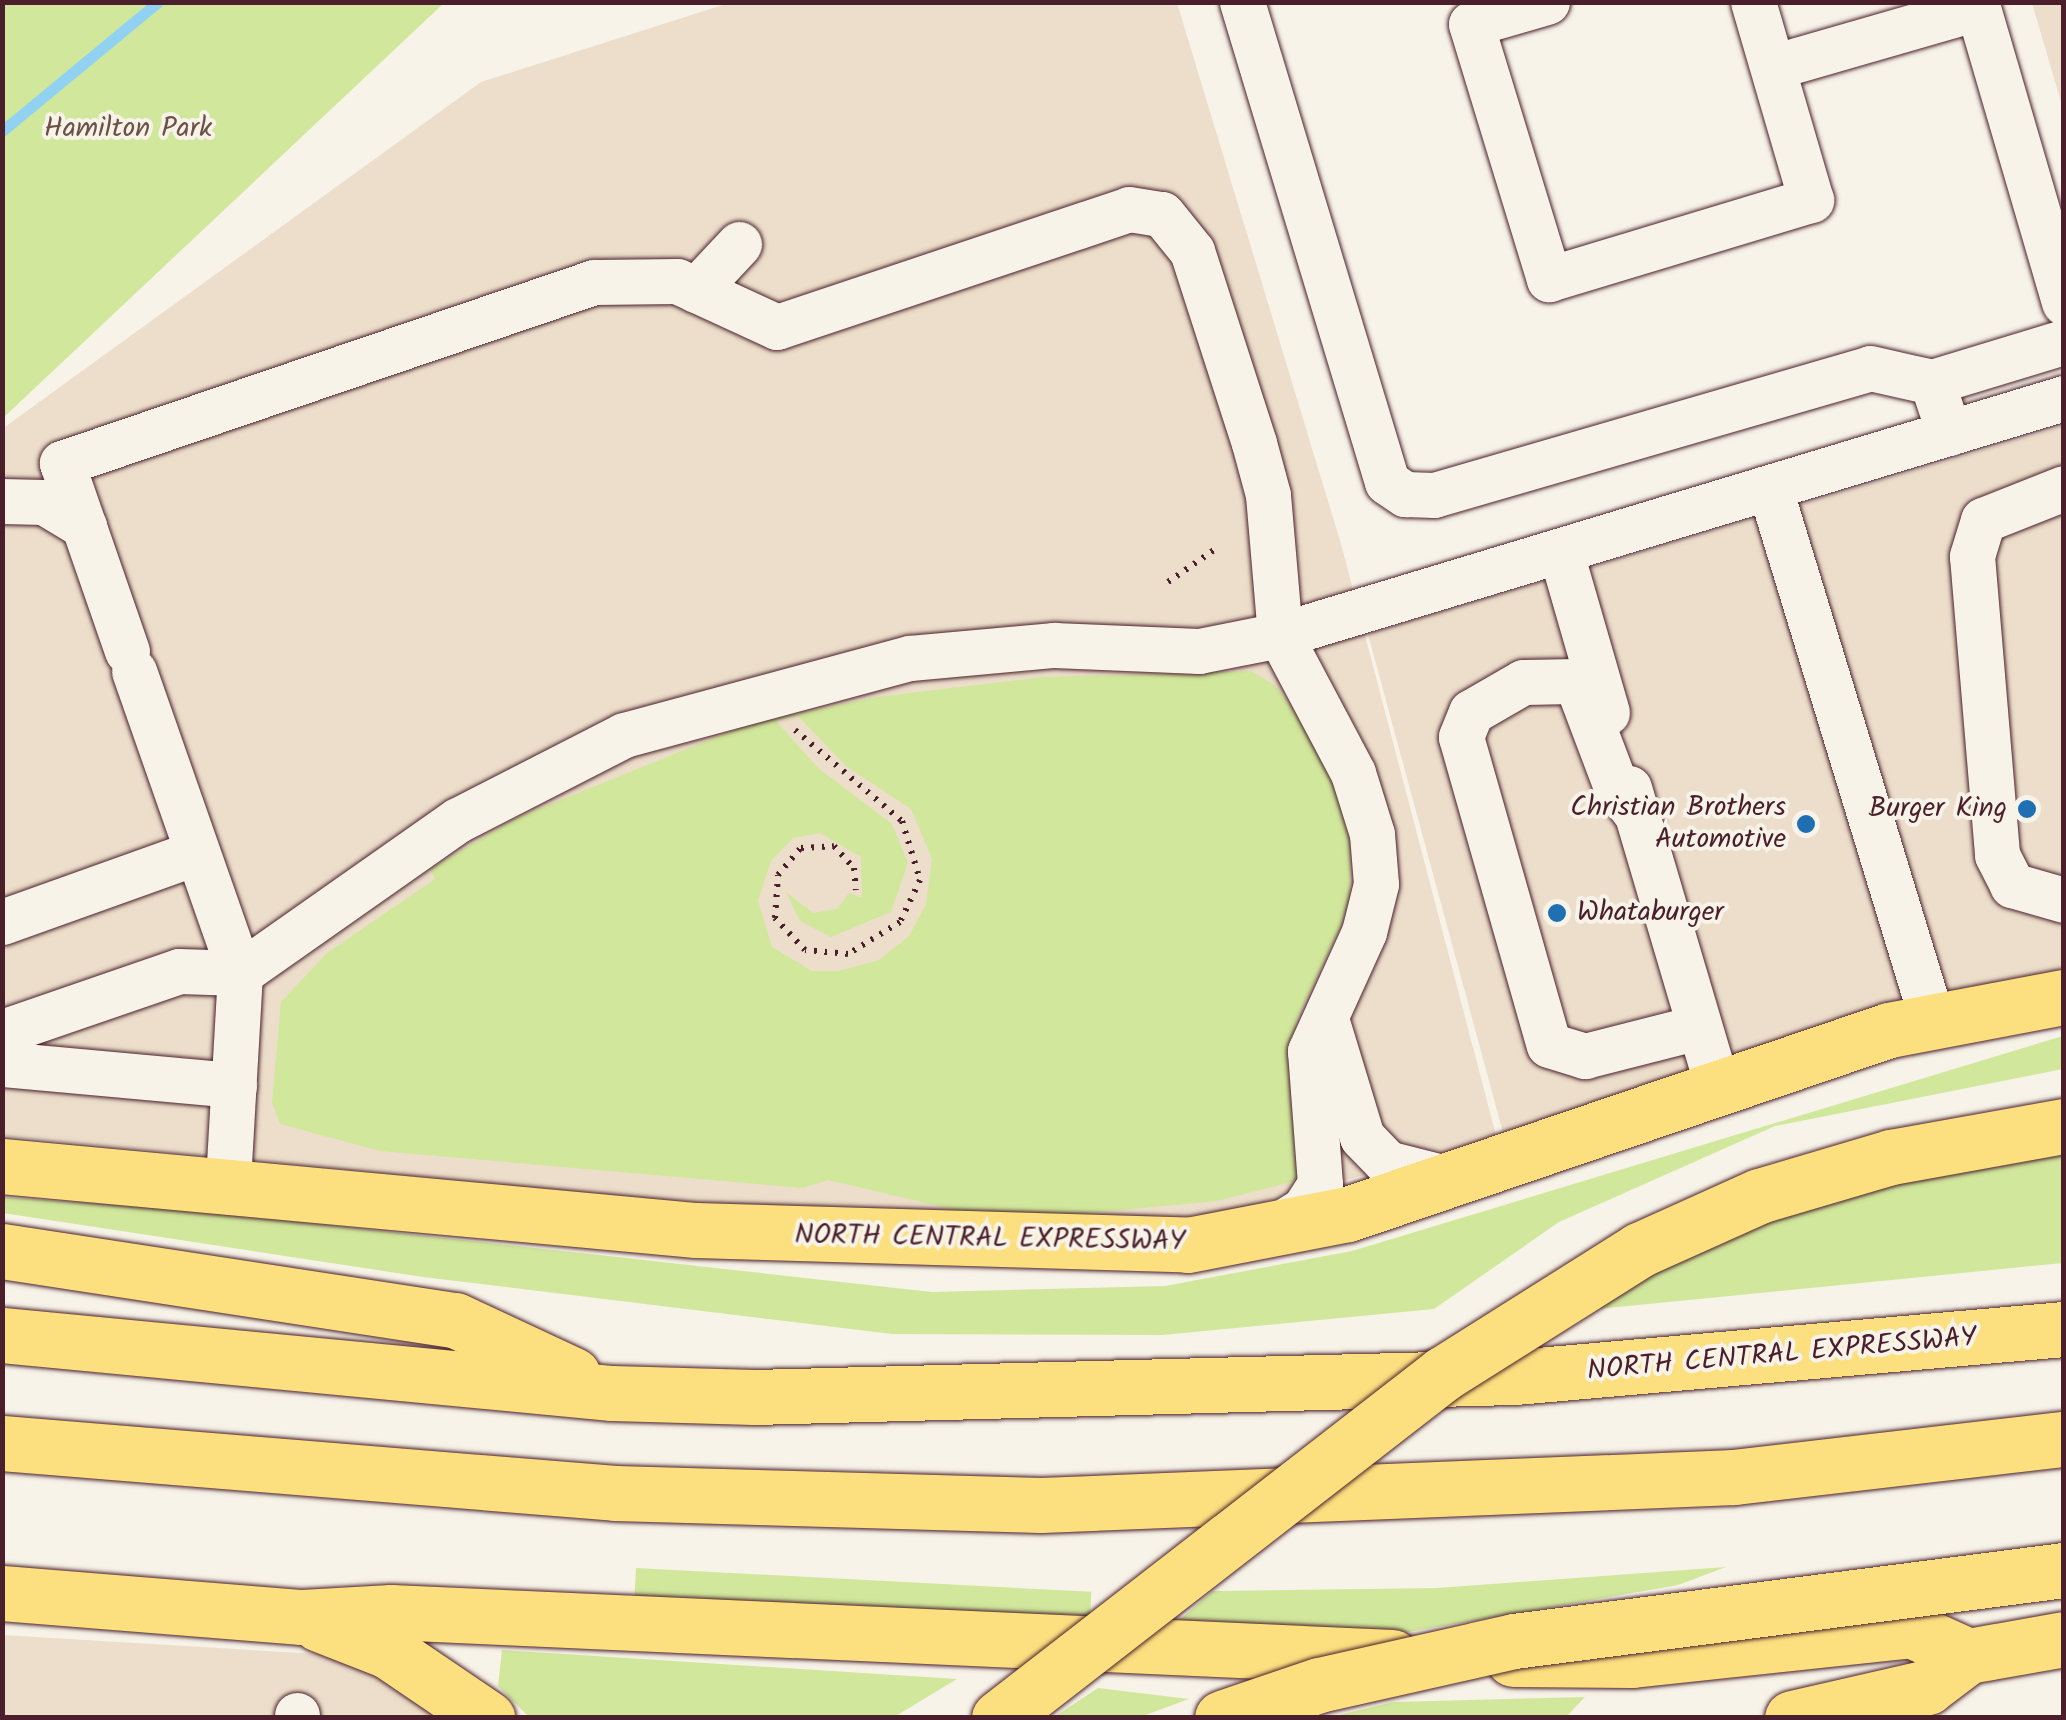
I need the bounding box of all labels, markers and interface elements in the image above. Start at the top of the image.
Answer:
park label: Hamilton Park [44,112,212,146]
place label: Christian Brothers Automotive [1570,791,1786,857]
place label: Burger King [1869,792,2007,826]
marker: Burger King [2016,798,2038,820]
marker: Christian Brothers Automotive [1795,813,1817,835]
place label: Whataburger [1577,896,1724,930]
marker: Whataburger [1546,902,1568,924]
street label: NORTH CENTRAL EXPRESSWAY [794,1219,1186,1259]
street label: NORTH CENTRAL EXPRESSWAY [1586,1321,1978,1389]

